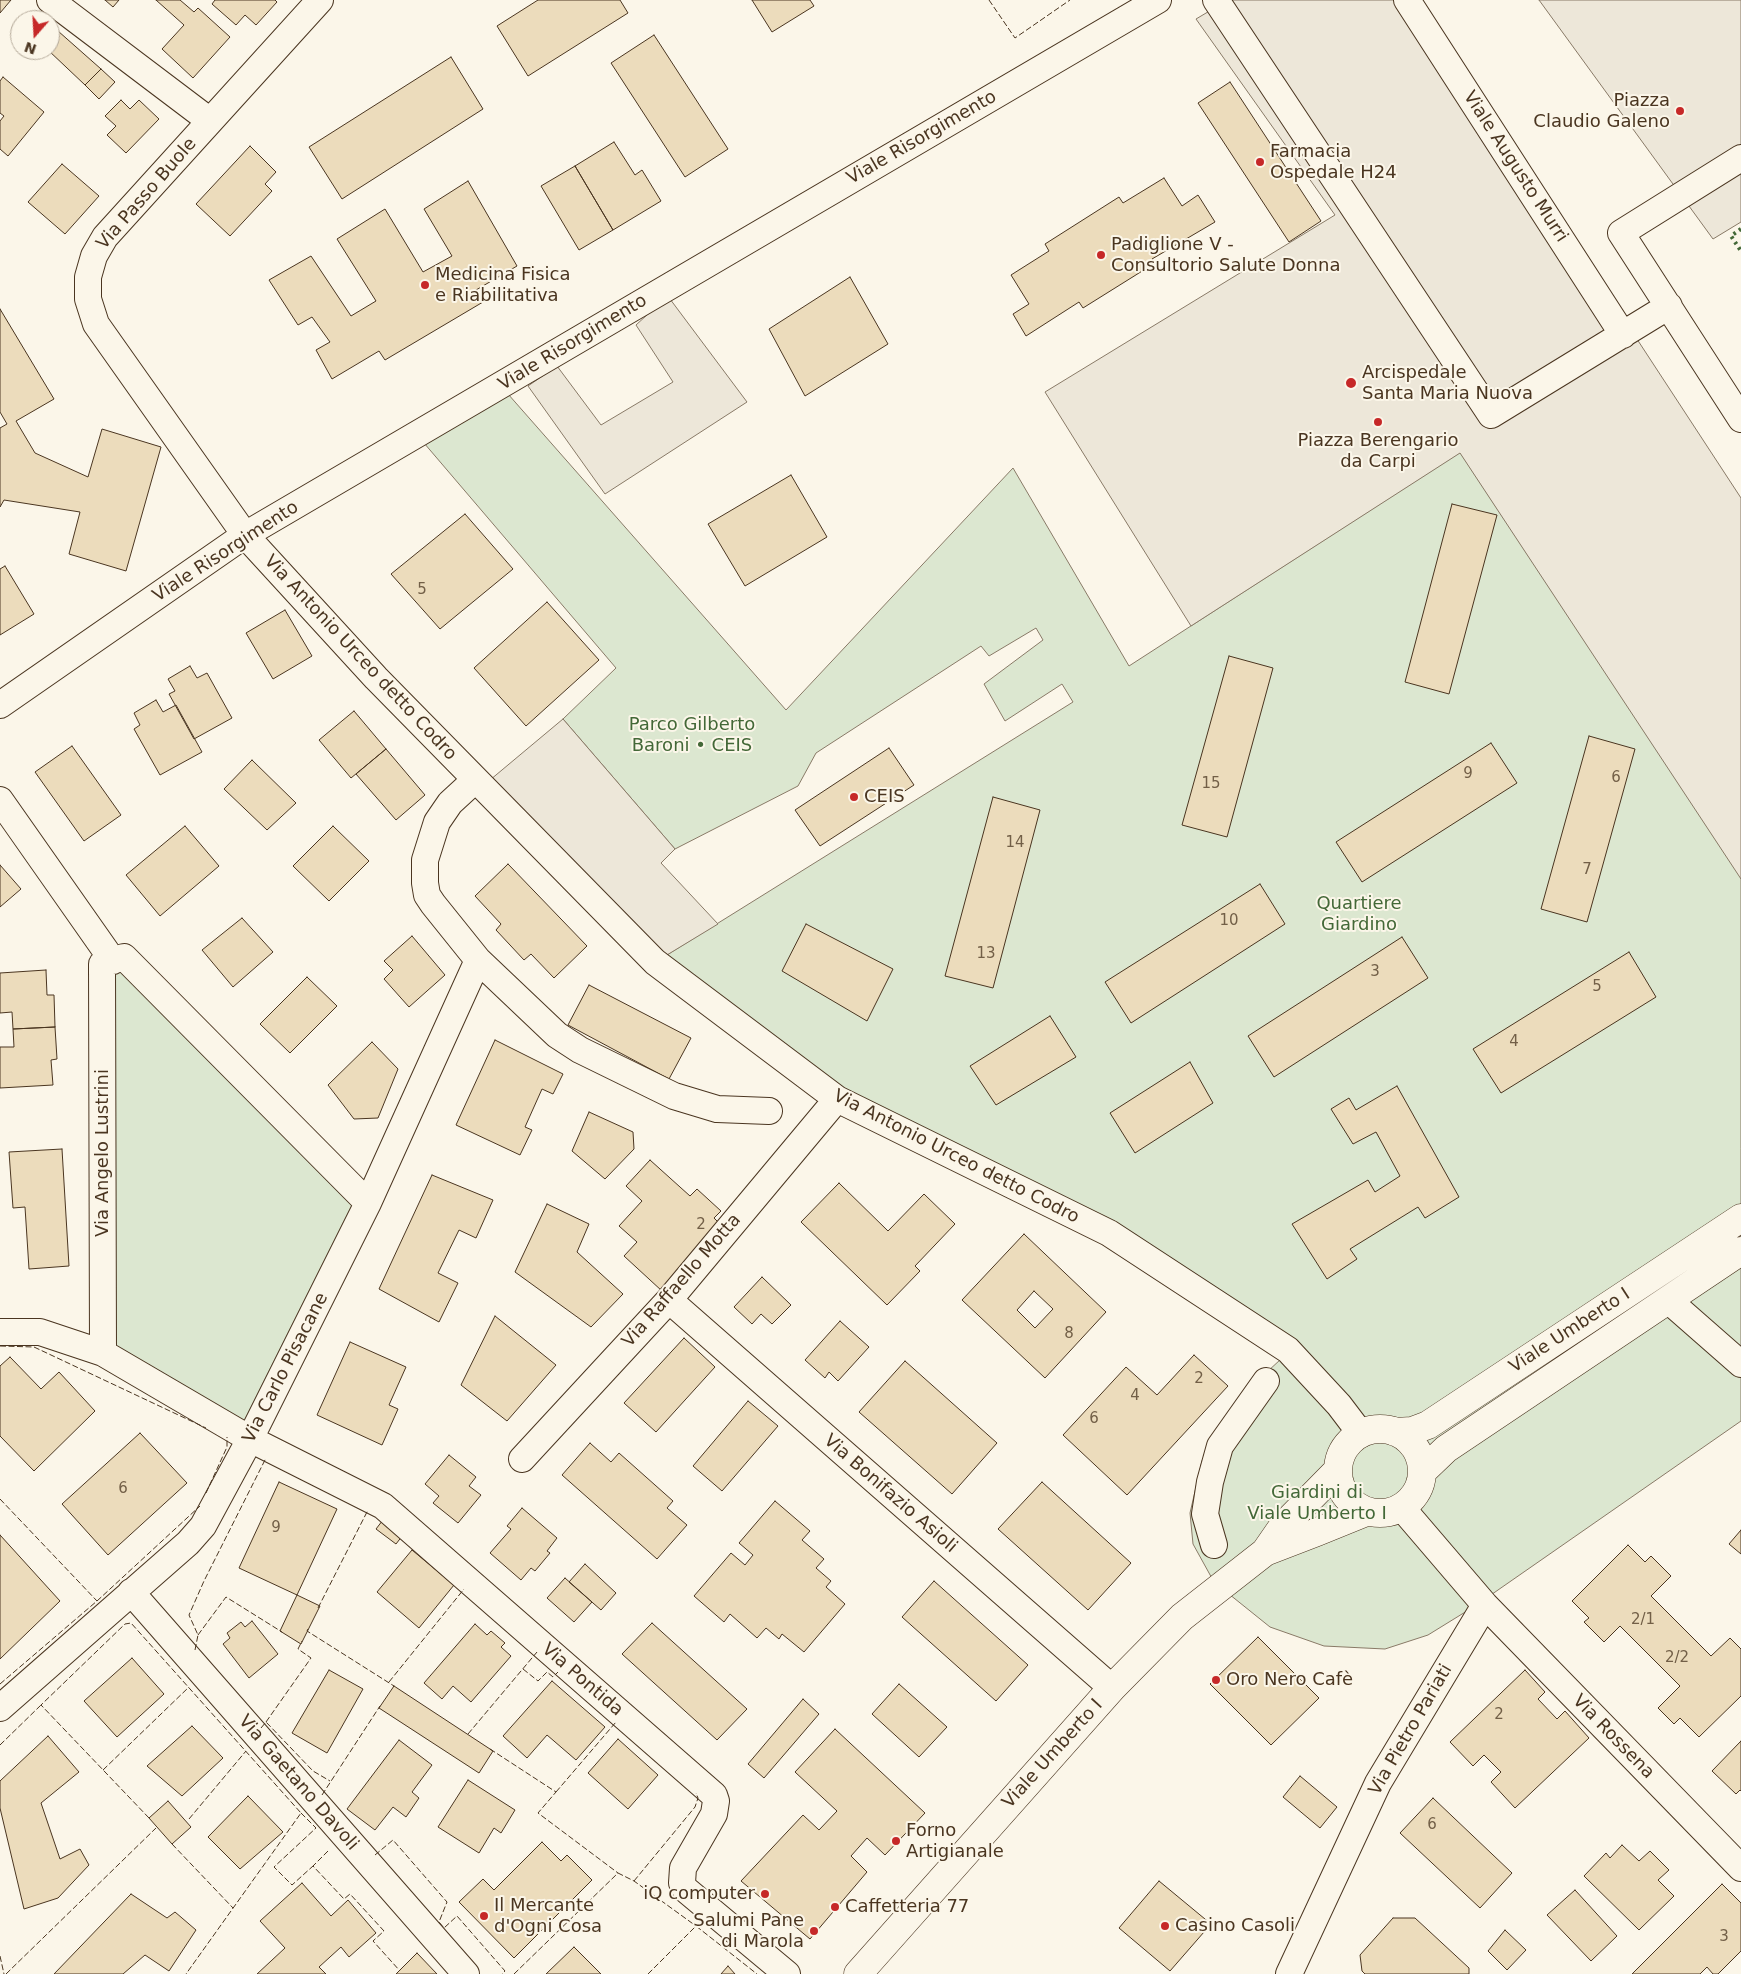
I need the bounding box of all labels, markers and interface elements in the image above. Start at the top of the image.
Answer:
north arrow [10,10,60,60]
text: N [22,39,39,58]
street label: Viale Risorgimento [843,86,1001,190]
street label: Viale Augusto Murri [1458,87,1572,247]
place label: Piazza Claudio Galeno [1533,90,1670,132]
marker: Piazza Claudio Galeno [1674,105,1686,117]
street label: Via Passo Buole [93,134,201,254]
place label: Farmacia Ospedale H24 [1270,141,1397,183]
marker: Farmacia Ospedale H24 [1254,156,1266,168]
place label: Padiglione V - Consultorio Salute Donna [1111,234,1340,276]
marker: Padiglione V - Consultorio Salute Donna [1095,249,1107,261]
place label: Medicina Fisica e Riabilitativa [435,264,570,306]
marker: Medicina Fisica e Riabilitativa [419,279,431,291]
street label: Viale Risorgimento [495,290,651,396]
place label: Arcispedale Santa Maria Nuova [1362,362,1533,404]
marker: Arcispedale Santa Maria Nuova [1344,376,1358,390]
marker: Piazza Berengario da Carpi [1372,416,1384,428]
place label: Piazza Berengario da Carpi [1298,430,1458,472]
street label: Viale Risorgimento [149,497,303,607]
street label: Via Antonio Urceo detto Codro [259,551,461,765]
house number: 5 [417,581,427,599]
park label: Parco Gilberto Baroni • CEIS [629,714,755,756]
house number: 9 [1463,765,1473,783]
house number: 6 [1611,769,1621,787]
house number: 15 [1201,775,1221,793]
place label: CEIS [864,786,905,808]
marker: CEIS [848,791,860,803]
house number: 14 [1005,834,1025,852]
house number: 7 [1582,861,1592,879]
park label: Quartiere Giardino [1316,893,1402,936]
house number: 10 [1219,912,1239,930]
house number: 13 [976,945,996,963]
house number: 3 [1370,963,1380,981]
house number: 5 [1592,978,1602,996]
house number: 4 [1509,1033,1519,1051]
street label: Via Angelo Lustrini [92,1069,114,1237]
street label: Via Antonio Urceo detto Codro [830,1085,1082,1229]
street label: Via Raffaello Motta [618,1210,746,1352]
house number: 2 [696,1216,706,1234]
street label: Viale Umberto I [1506,1284,1634,1378]
street label: Via Carlo Pisacane [239,1289,333,1447]
house number: 8 [1064,1325,1074,1343]
house number: 2 [1194,1370,1204,1388]
house number: 4 [1130,1387,1140,1405]
house number: 6 [1089,1410,1099,1428]
street label: Via Bonifazio Asioli [819,1430,961,1558]
house number: 6 [118,1480,128,1498]
park label: Giardini di Viale Umberto I [1247,1482,1387,1525]
house number: 9 [271,1519,281,1537]
house number: 2/1 [1631,1611,1655,1629]
street label: Via Pontida [537,1639,627,1721]
house number: 2/2 [1665,1649,1689,1667]
street label: Via Pietro Pariati [1365,1661,1457,1799]
place label: Oro Nero Cafè [1226,1669,1353,1691]
marker: Oro Nero Cafè [1210,1674,1222,1686]
street label: Via Rossena [1567,1690,1659,1784]
street label: Viale Umberto I [998,1695,1108,1813]
house number: 2 [1494,1706,1504,1724]
street label: Via Gaetano Davoli [233,1711,363,1855]
house number: 6 [1427,1816,1437,1834]
place label: Forno Artigianale [906,1820,1004,1862]
marker: Forno Artigianale [890,1835,902,1847]
place label: iQ computer [643,1883,755,1905]
marker: iQ computer [759,1888,771,1900]
place label: Il Mercante d'Ogni Cosa [494,1895,602,1938]
place label: Caffetteria 77 [845,1896,969,1918]
marker: Caffetteria 77 [829,1901,841,1913]
marker: Il Mercante d'Ogni Cosa [478,1910,490,1922]
place label: Salumi Pane di Marola [693,1910,804,1952]
place label: Casino Casoli [1175,1915,1295,1937]
marker: Casino Casoli [1159,1920,1171,1932]
marker: Salumi Pane di Marola [808,1925,820,1937]
house number: 3 [1719,1928,1729,1946]

